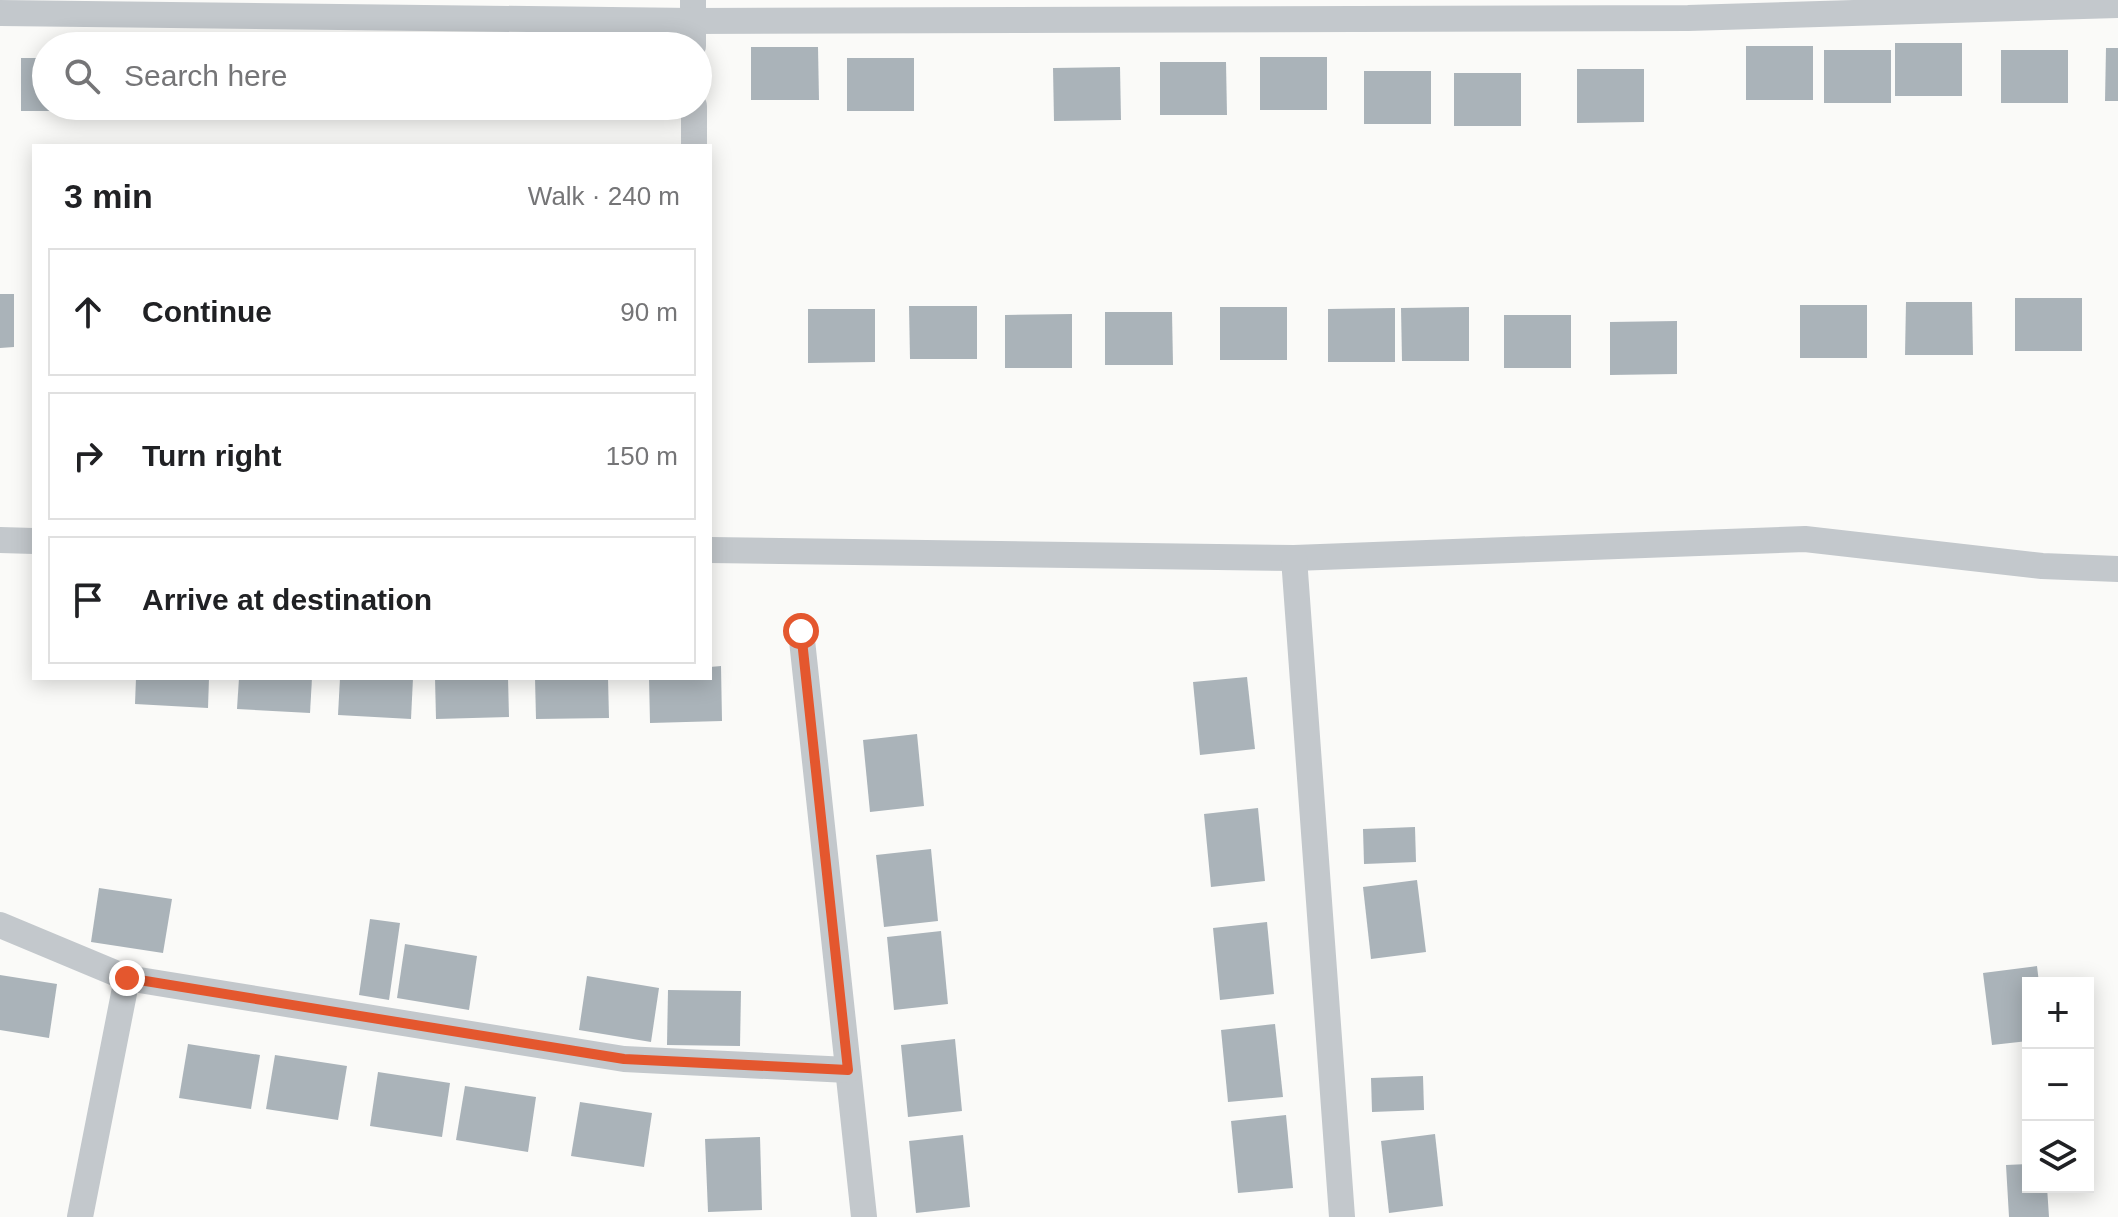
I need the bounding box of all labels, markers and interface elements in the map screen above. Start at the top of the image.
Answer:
search box [32,32,712,120]
icon: search [60,54,104,98]
text: Search here [124,59,287,92]
text: 3 min [64,177,153,215]
text: Walk · 240 m [528,181,680,211]
icon: ahead [66,290,110,334]
text: Continue [142,295,272,328]
text: 90 m [620,297,678,327]
icon: right [66,434,110,478]
text: Turn right [142,439,281,472]
text: 150 m [606,441,678,471]
icon: arrive [66,578,110,622]
text: Arrive at destination [142,583,432,616]
route start [783,613,819,649]
route end [109,960,145,996]
map controls [2022,977,2094,1193]
button: + [2022,977,2094,1049]
button: − [2022,1049,2094,1121]
button: layers [2022,1121,2094,1193]

